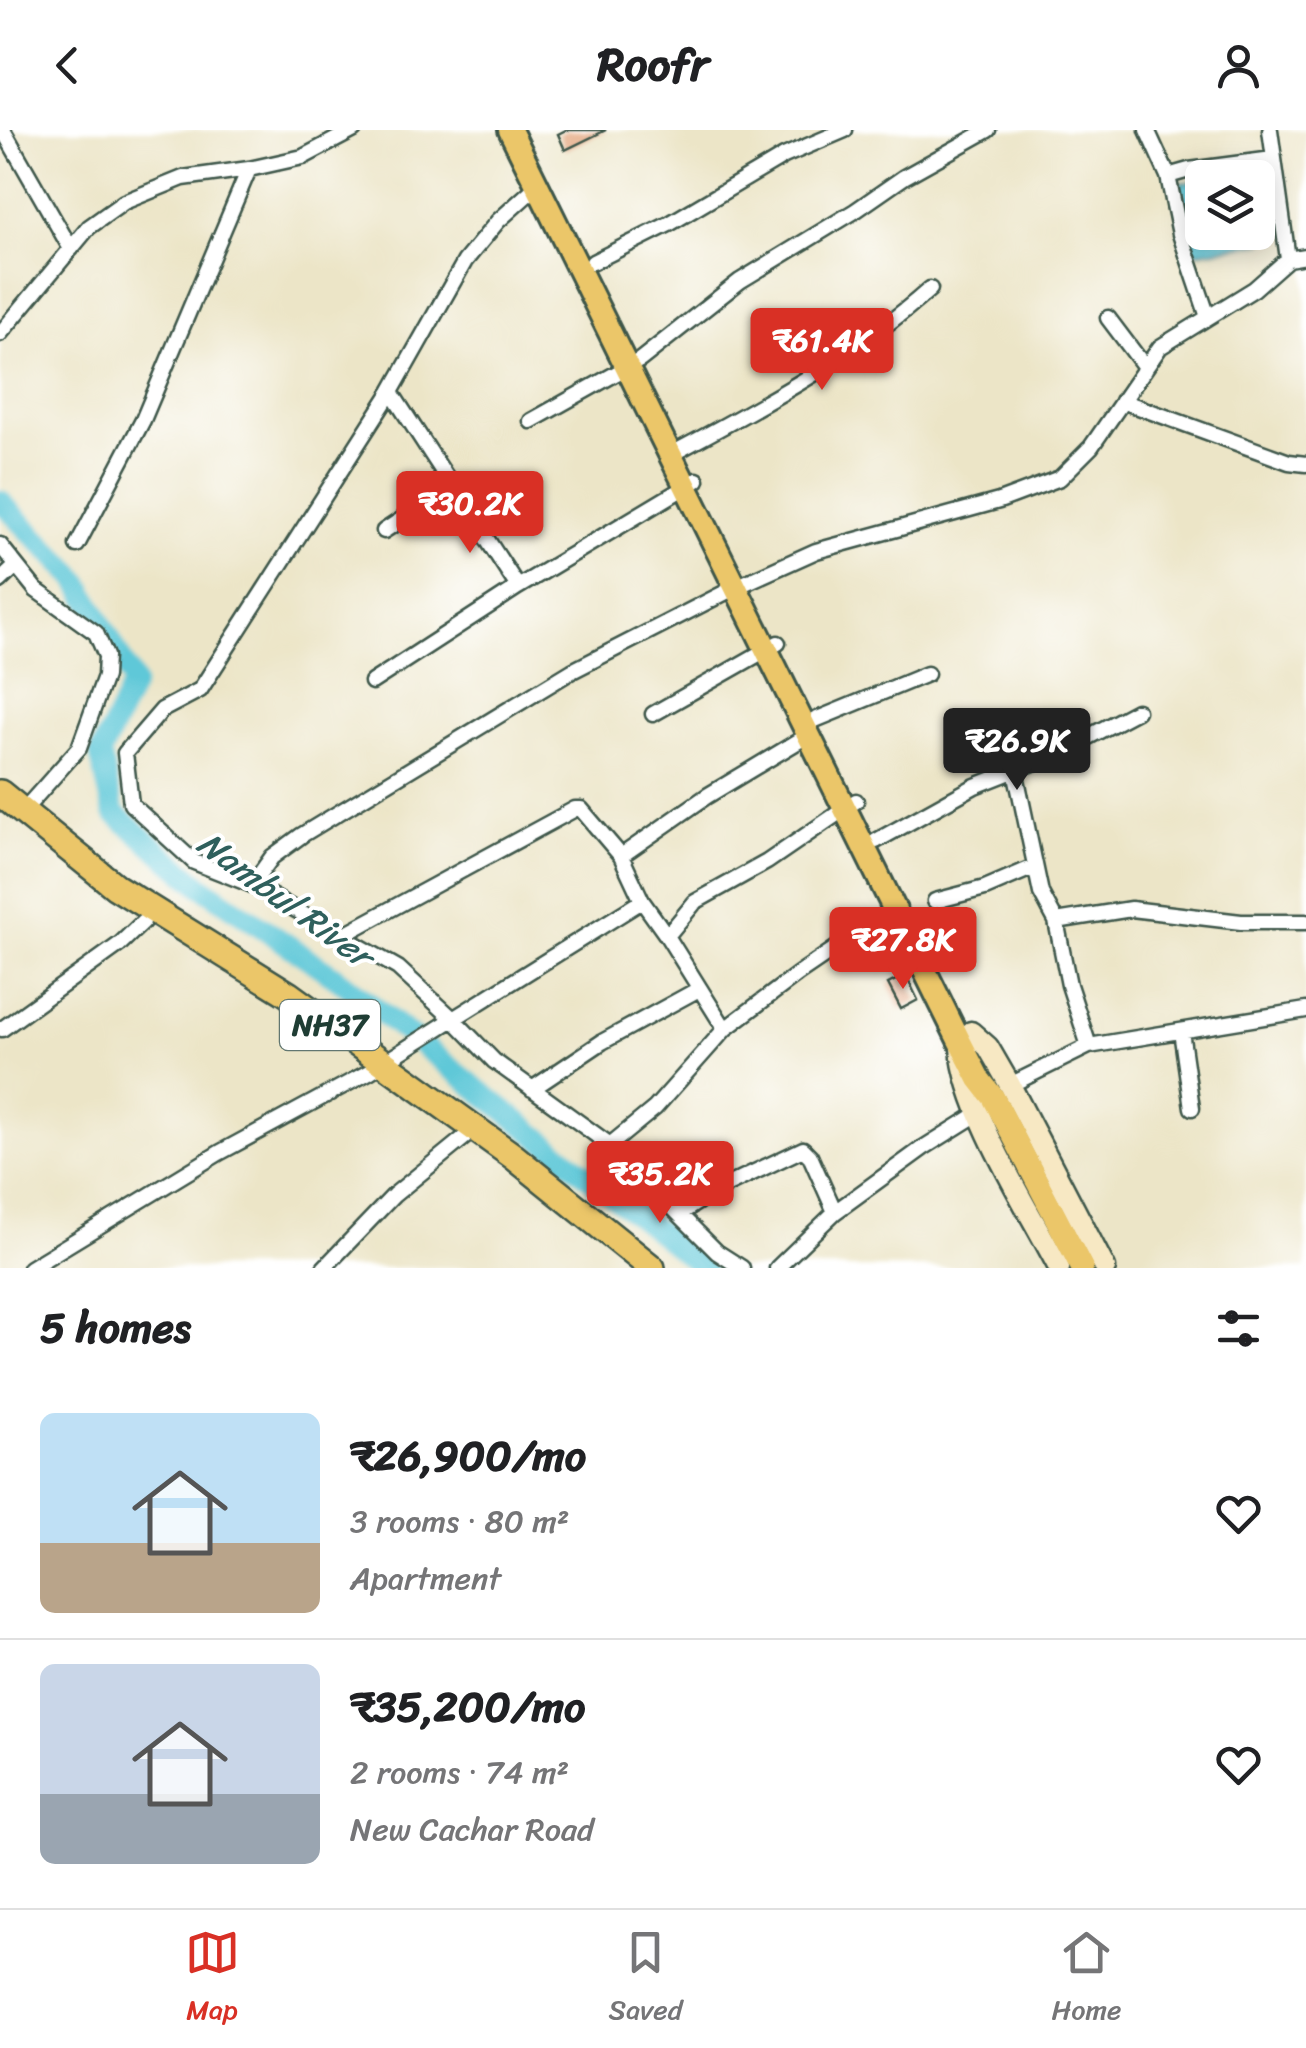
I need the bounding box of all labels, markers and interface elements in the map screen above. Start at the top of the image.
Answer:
text: Roofr [597,25,709,105]
icon: back [40,38,95,93]
icon: person [1211,38,1266,93]
map controls [1185,160,1275,250]
button: layers [1185,160,1275,250]
pin: ₹61.4K [741,308,903,393]
text: ₹61.4K [773,312,871,369]
pin: ₹30.2K [389,471,551,556]
text: ₹30.2K [418,475,522,532]
pin: ₹26.9K [936,708,1098,793]
text: ₹26.9K [965,712,1069,769]
water label: Nambul River [184,814,391,988]
pin: ₹27.8K [822,907,984,992]
text: ₹27.8K [851,911,955,968]
road number: NH37 [280,1000,380,1050]
pin: ₹35.2K [579,1141,741,1226]
text: ₹35.2K [609,1145,711,1202]
text: 5 homes [40,1291,191,1365]
icon: filters [1211,1301,1266,1356]
text: ₹26,900/mo [350,1419,586,1493]
icon: home [120,1453,240,1573]
icon: heart [1211,1486,1266,1541]
text: 3 rooms · 80 m² [350,1493,569,1550]
text: Apartment [350,1550,501,1607]
text: ₹35,200/mo [350,1670,585,1744]
icon: home [120,1704,240,1824]
icon: heart [1211,1737,1266,1792]
text: 2 rooms · 74 m² [350,1744,569,1801]
text: New Cachar Road [350,1801,594,1858]
tab: Map [185,1925,240,2034]
tab: Saved [609,1925,682,2034]
tab: Home [1052,1925,1121,2034]

